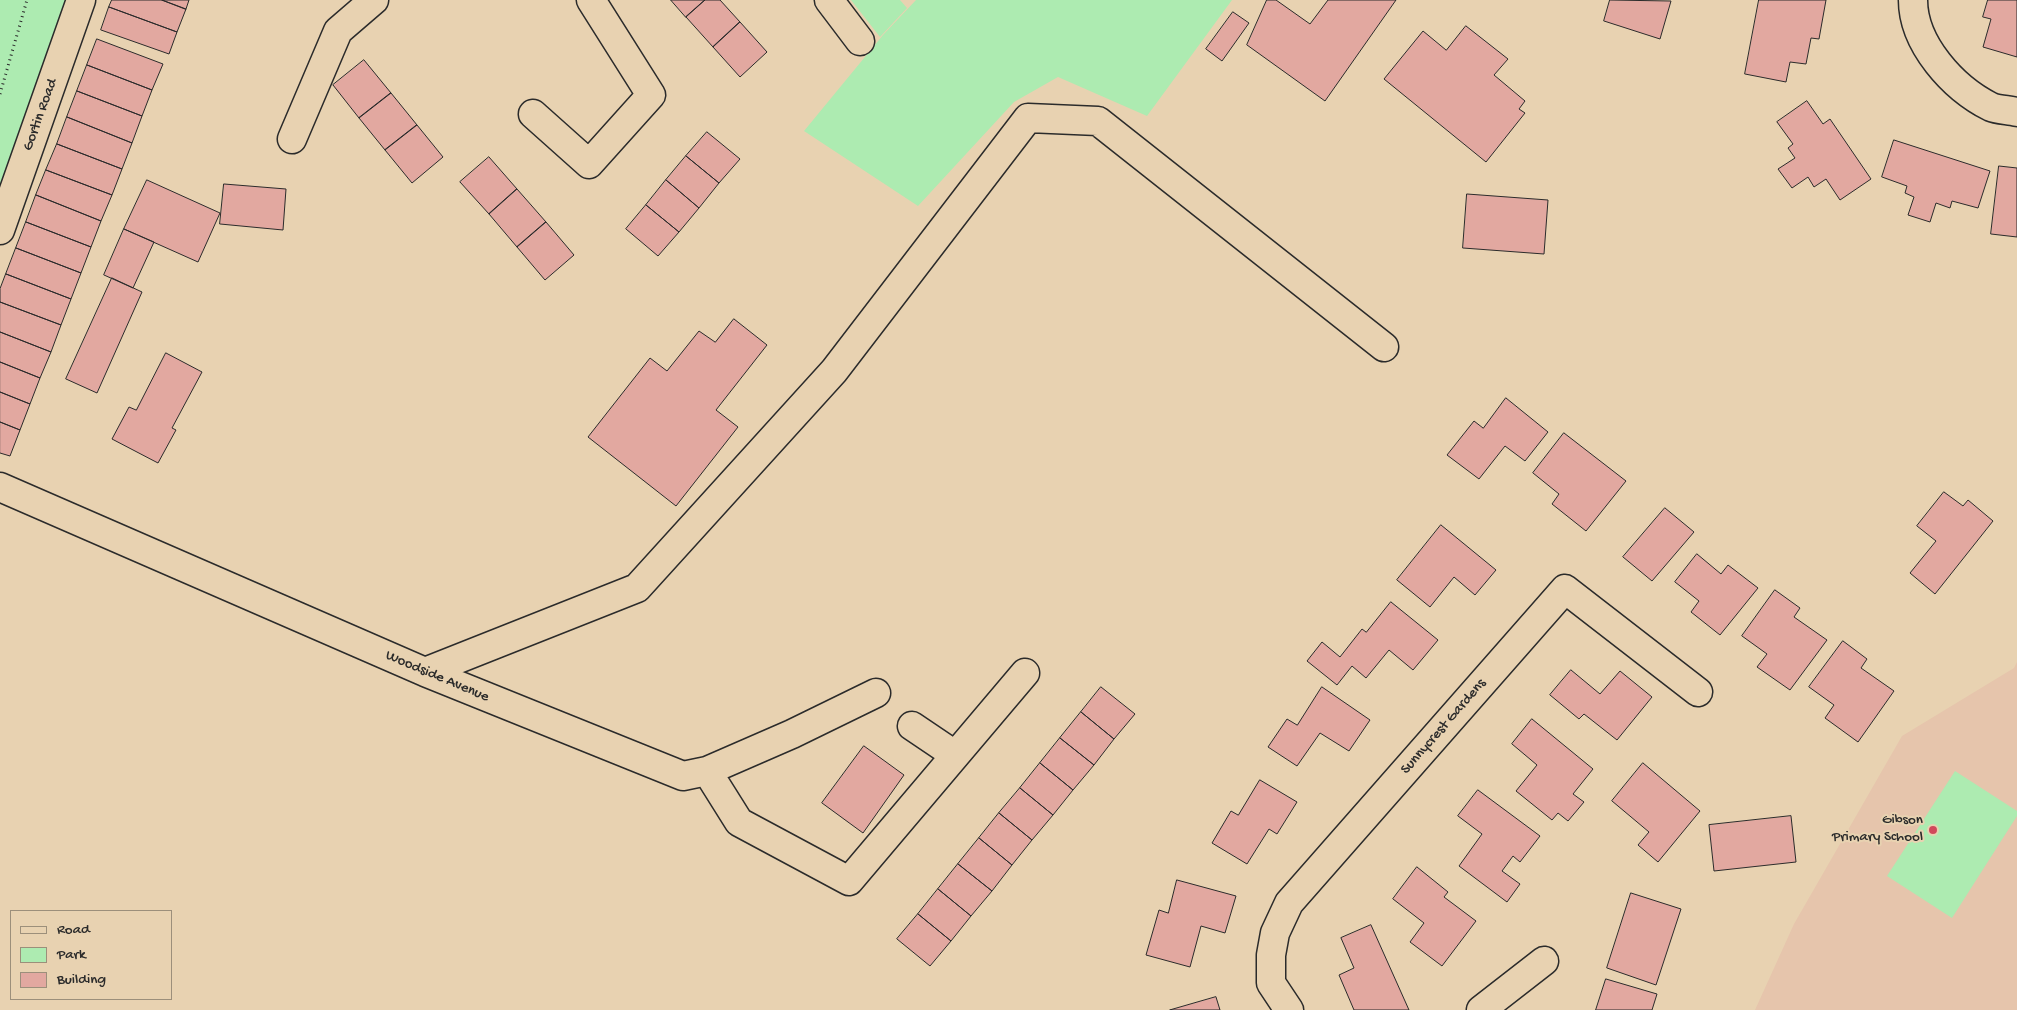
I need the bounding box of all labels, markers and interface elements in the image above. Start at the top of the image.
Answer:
street label: Gortin Road [20,77,62,153]
street label: Woodside Avenue [382,647,492,707]
street label: Sunnycrest Gardens [1397,675,1491,779]
place label: Gibson Primary School [1832,812,1923,847]
marker: Gibson Primary School [1927,824,1939,836]
legend [10,910,172,1000]
text: Road [57,921,90,939]
text: Park [57,946,86,964]
text: Building [57,971,106,989]

